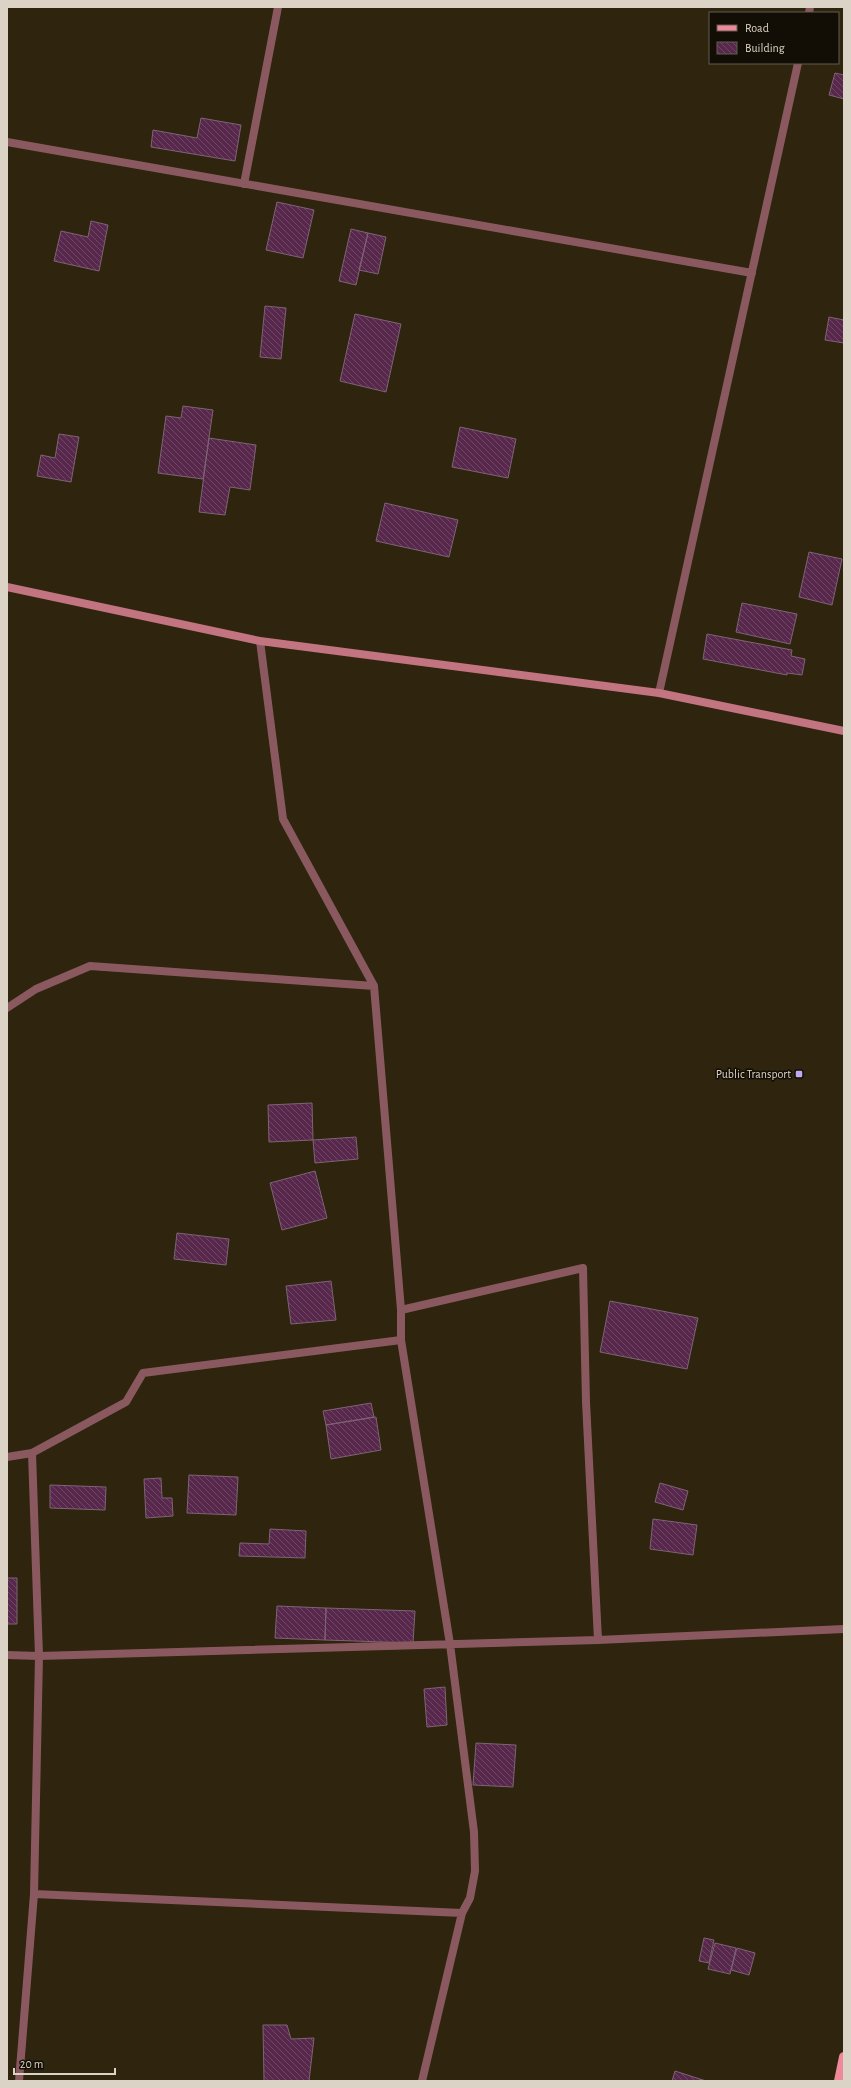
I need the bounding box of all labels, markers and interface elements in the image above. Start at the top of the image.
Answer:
legend [709,12,839,64]
text: Road [745,22,769,34]
text: Building [745,42,785,54]
place label: Public Transport [716,1068,791,1080]
marker: Public Transport [794,1069,804,1079]
scale bar [14,2050,115,2076]
text: 20 m [20,2058,43,2070]

